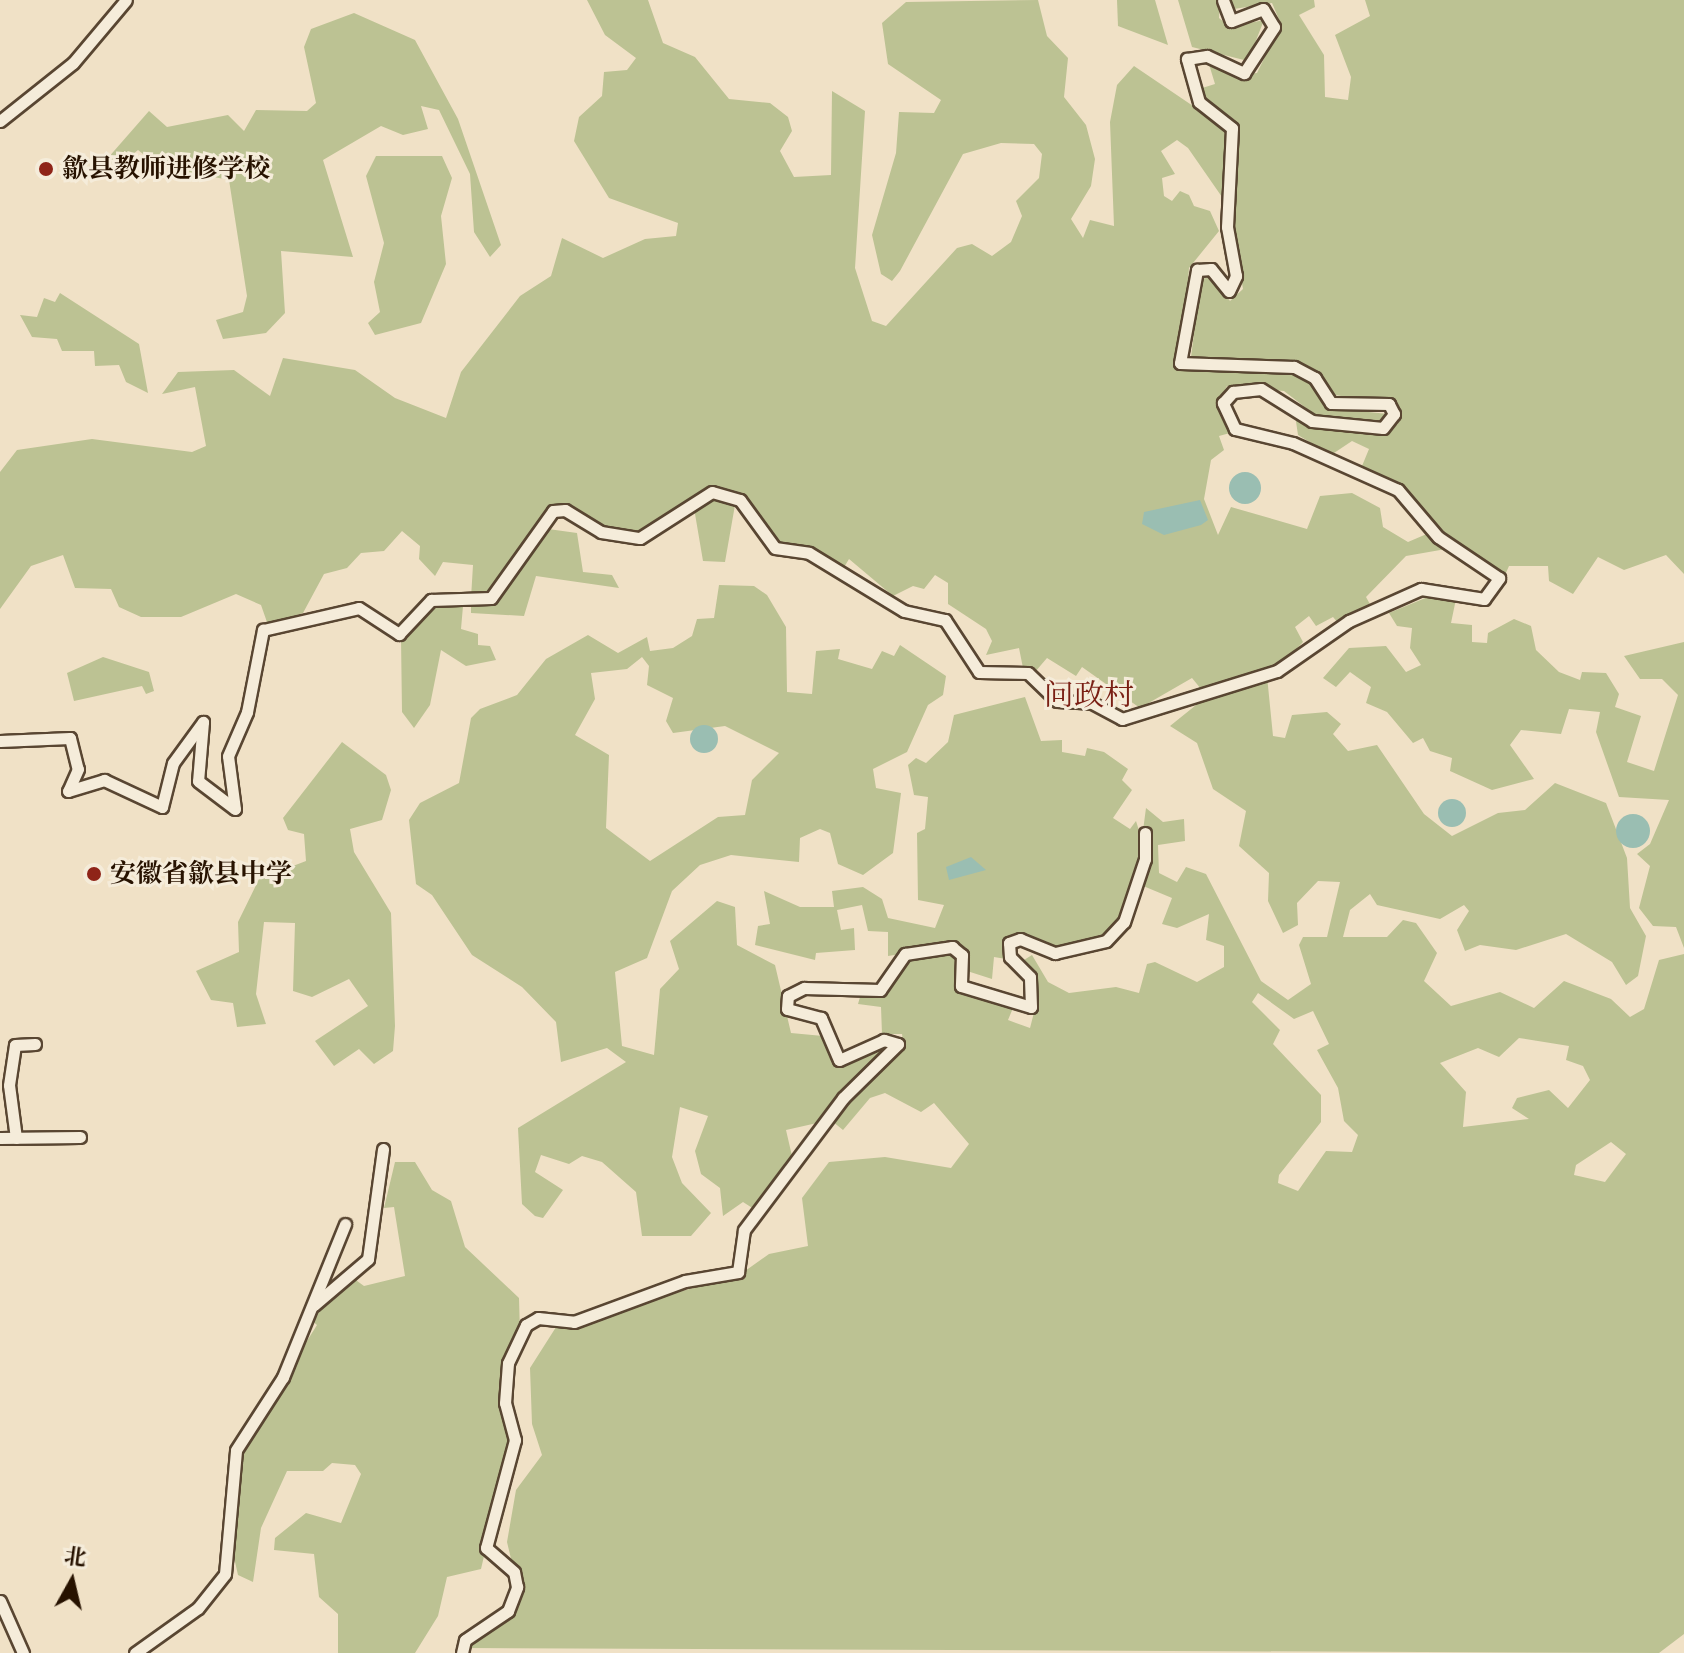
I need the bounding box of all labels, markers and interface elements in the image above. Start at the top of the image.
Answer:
place label: 歙县教师进修学校 [62,153,270,185]
marker: 歙县教师进修学校 [37,160,55,178]
district label: 问政村 [1044,678,1134,714]
place label: 安徽省歙县中学 [110,858,292,890]
marker: 安徽省歙县中学 [85,865,103,883]
north arrow [32,1541,112,1621]
text: 北 [62,1541,88,1574]

